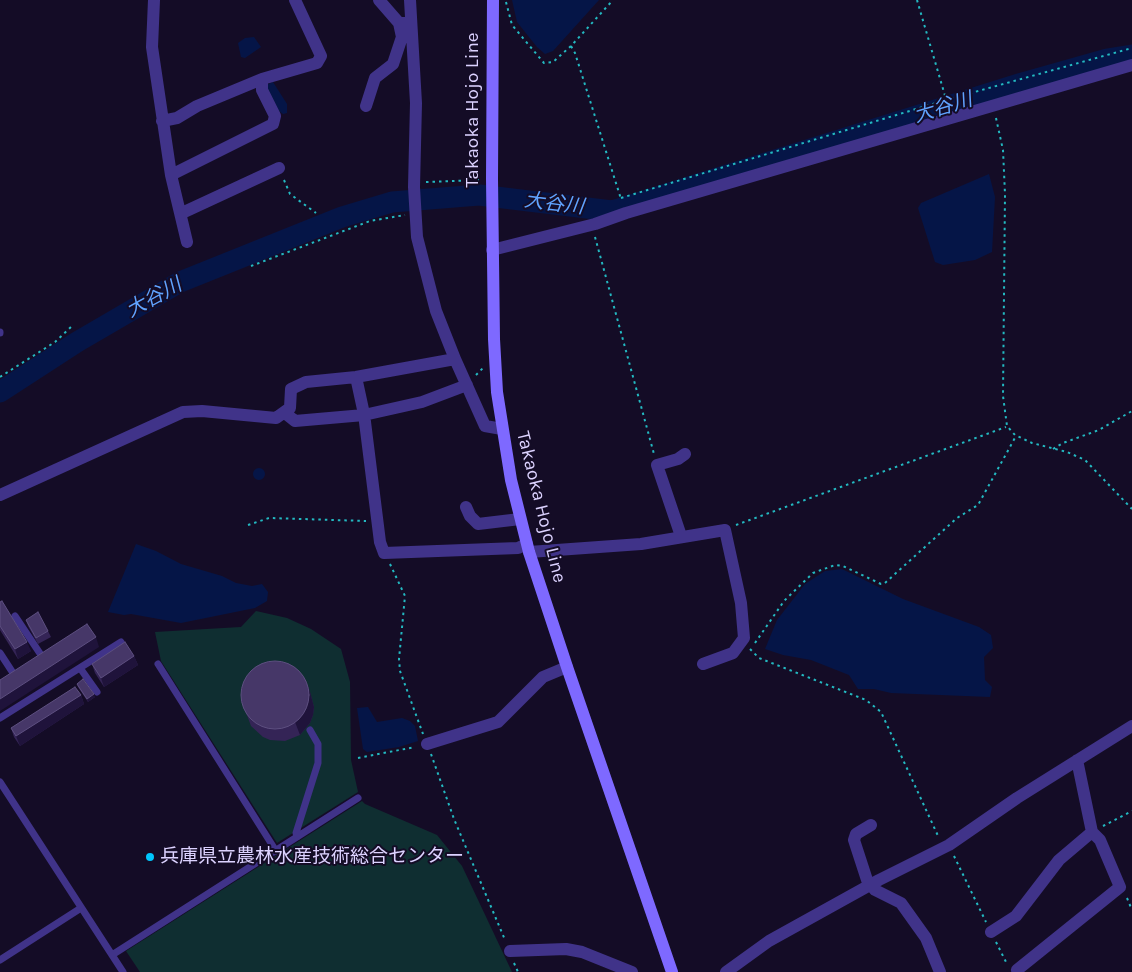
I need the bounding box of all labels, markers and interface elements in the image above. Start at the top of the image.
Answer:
street label: Takaoka Hojo Line [462,32,484,188]
water label: 大谷川 [911,88,975,128]
water label: 大谷川 [523,188,585,220]
water label: 大谷川 [122,273,186,323]
street label: Takaoka Hojo Line [511,429,571,585]
place label: 兵庫県立農林水産技術総合センター [160,846,464,868]
marker: 兵庫県立農林水産技術総合センター [144,851,156,863]

